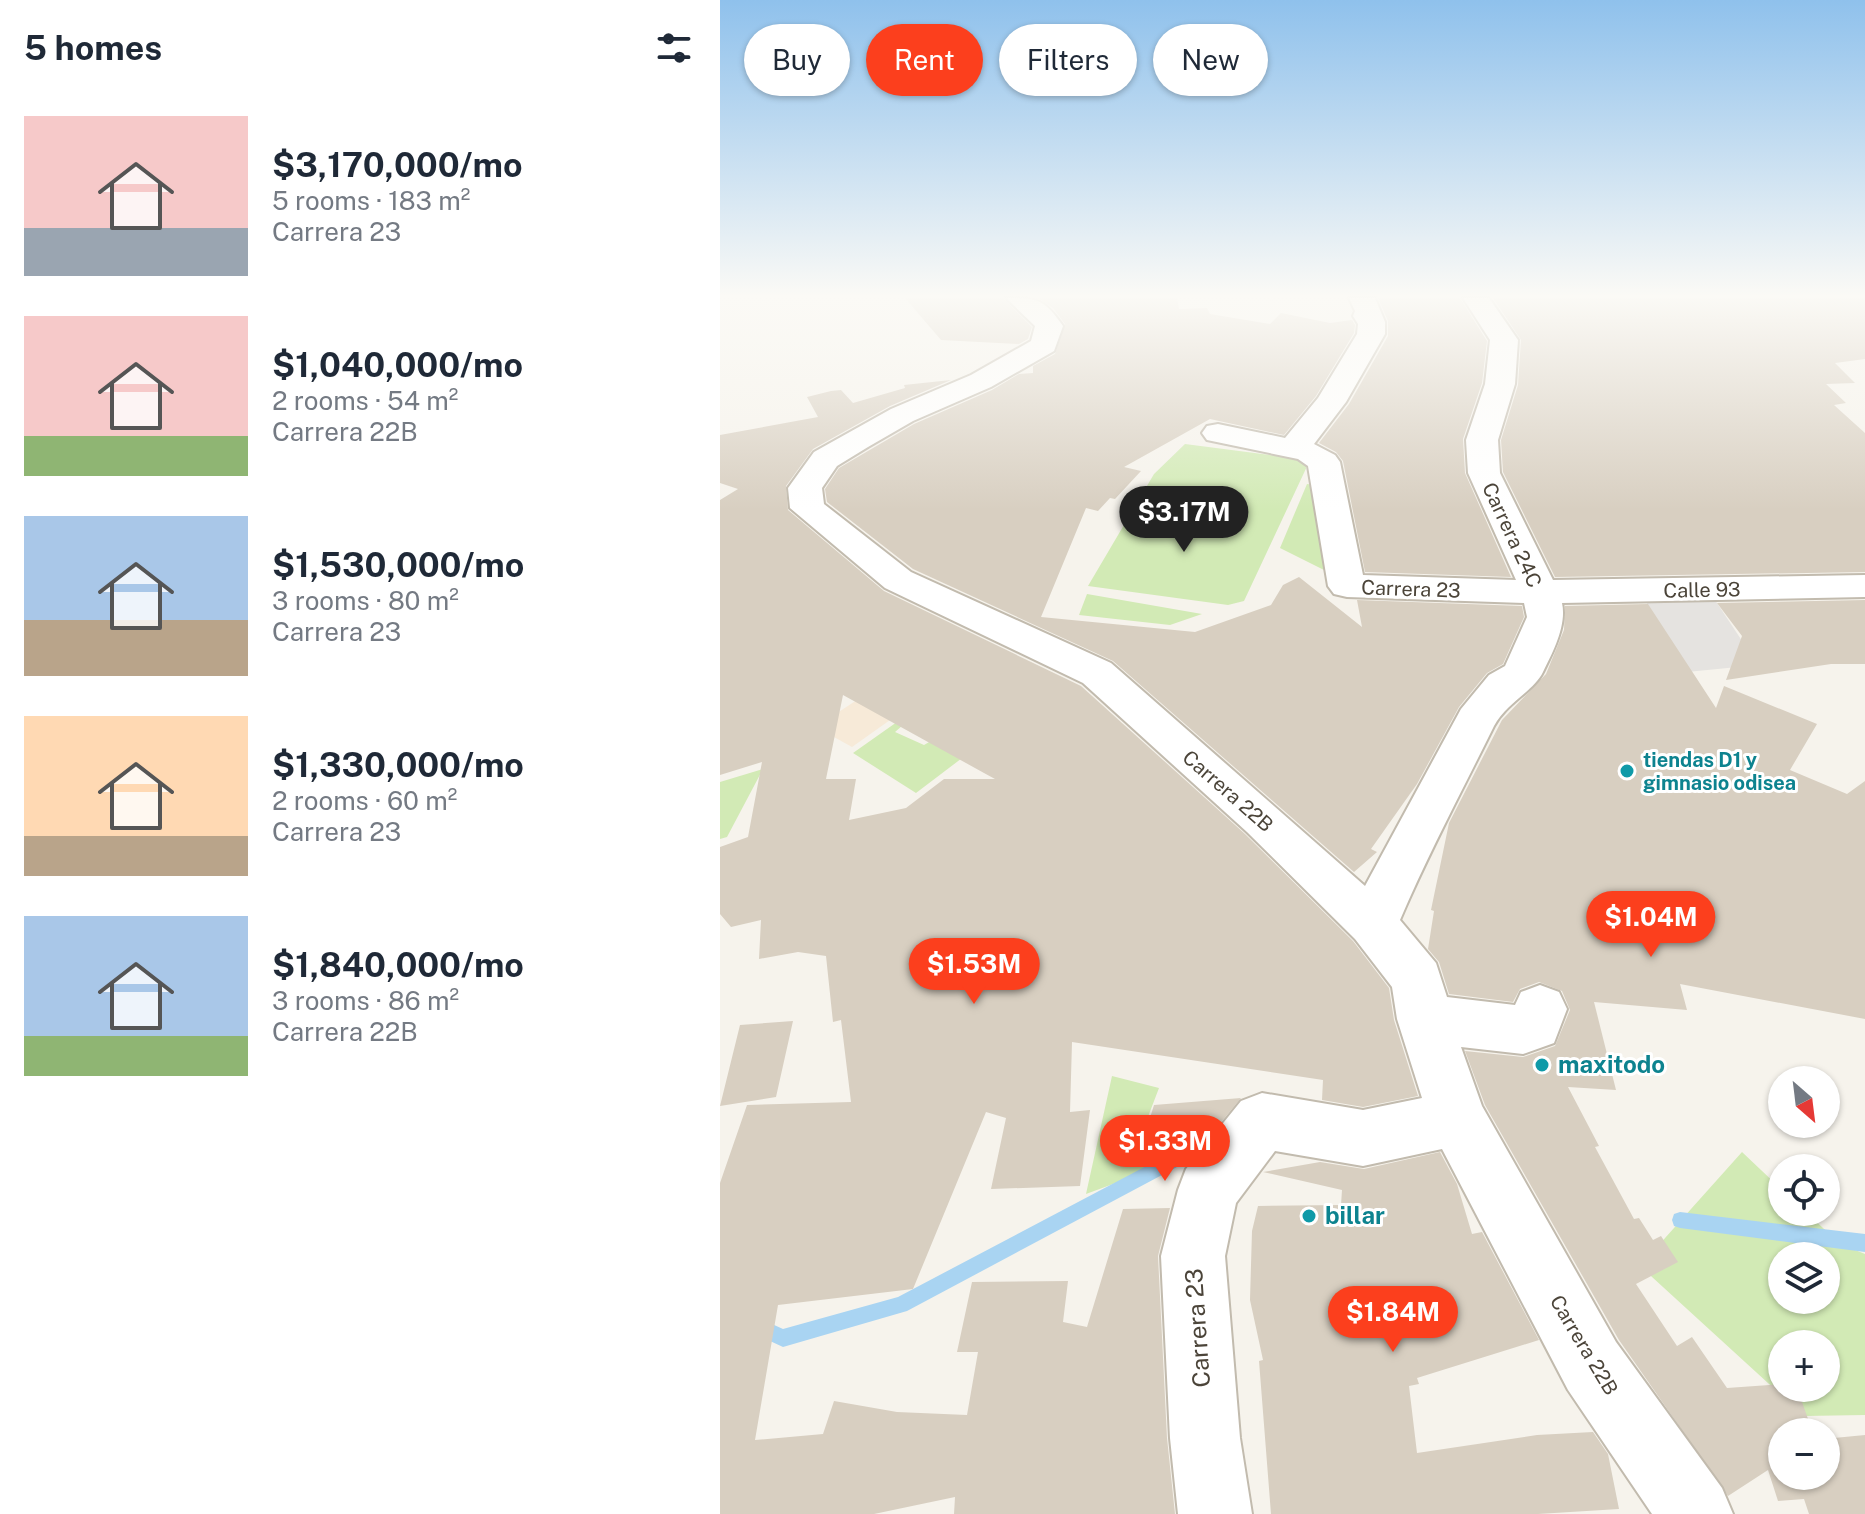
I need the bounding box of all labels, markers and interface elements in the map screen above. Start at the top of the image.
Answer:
chip: Buy [744,24,850,96]
chip: Rent [866,24,983,96]
chip: Filters [999,24,1137,96]
chip: New [1153,24,1268,96]
icon: filters [652,26,696,70]
text: 5 homes [24,28,162,68]
text: $3,170,000/mo [272,145,523,185]
icon: home [88,148,184,244]
text: 5 rooms · 183 m² [272,185,470,216]
text: Carrera 23 [272,216,401,247]
text: $1,040,000/mo [272,345,523,385]
icon: home [88,348,184,444]
text: 2 rooms · 54 m² [272,385,458,416]
text: Carrera 22B [272,416,418,447]
street label: Carrera 24C [1477,479,1547,591]
pin: $3.17M [1119,486,1249,554]
text: $3.17M [1137,496,1231,527]
text: $1,530,000/mo [272,545,524,585]
icon: home [88,548,184,644]
street label: Carrera 23 [1361,575,1461,603]
street label: Calle 93 [1663,577,1741,603]
text: 3 rooms · 80 m² [272,585,459,616]
text: Carrera 23 [272,616,401,647]
text: $1,330,000/mo [272,745,524,785]
street label: Carrera 22B [1178,745,1278,837]
icon: home [88,748,184,844]
place label: tiendas D1 y gimnasio odisea [1643,748,1796,795]
marker: tiendas D1 y gimnasio odisea [1618,762,1636,780]
text: 2 rooms · 60 m² [272,785,457,816]
text: Carrera 23 [272,816,401,847]
pin: $1.04M [1586,891,1716,959]
text: $1.04M [1604,901,1698,932]
pin: $1.53M [909,938,1039,1006]
text: $1,840,000/mo [272,945,524,985]
icon: home [88,948,184,1044]
text: $1.53M [927,948,1021,979]
text: 3 rooms · 86 m² [272,985,459,1016]
text: Carrera 22B [272,1016,418,1047]
place label: maxitodo [1558,1050,1665,1078]
marker: maxitodo [1533,1056,1551,1074]
north arrow [1768,1066,1840,1138]
map controls [1768,1066,1840,1490]
pin: $1.33M [1100,1115,1230,1183]
text: $1.33M [1118,1125,1212,1156]
button: locate [1768,1154,1840,1226]
place label: billar [1325,1201,1385,1229]
marker: billar [1300,1207,1318,1225]
button: layers [1768,1242,1840,1314]
street label: Carrera 23 [1179,1268,1215,1389]
pin: $1.84M [1328,1286,1458,1354]
street label: Carrera 22B [1545,1291,1623,1399]
text: $1.84M [1346,1296,1440,1327]
button: + [1768,1330,1840,1402]
button: − [1768,1418,1840,1490]

